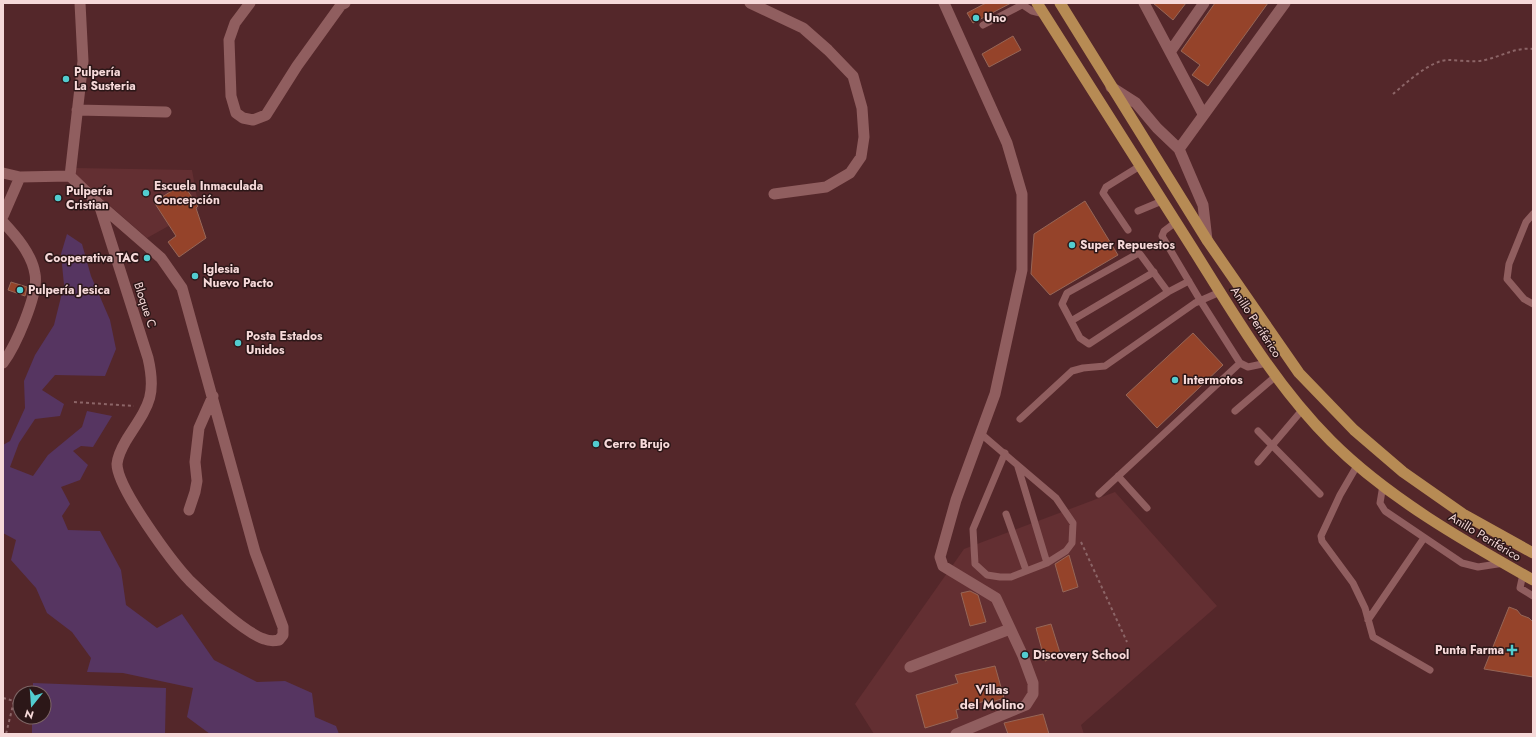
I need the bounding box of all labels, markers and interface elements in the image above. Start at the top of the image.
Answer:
place label: Uno [984,9,1006,27]
marker: Uno [971,13,981,23]
place label: Pulpería La Susteria [74,63,136,95]
marker: Pulpería La Susteria [61,74,71,84]
place label: Escuela Inmaculada Concepción [154,177,263,209]
place label: Pulpería Cristian [66,182,112,214]
marker: Escuela Inmaculada Concepción [141,188,151,198]
marker: Pulpería Cristian [53,193,63,203]
place label: Super Repuestos [1080,236,1175,254]
marker: Super Repuestos [1067,240,1077,250]
place label: Cooperativa TAC [45,249,139,267]
marker: Cooperativa TAC [142,253,152,263]
place label: Iglesia Nuevo Pacto [203,260,273,292]
marker: Iglesia Nuevo Pacto [190,271,200,281]
street label: Bloque C [129,280,161,330]
place label: Pulpería Jesica [28,281,110,299]
street label: Anillo Periférico [1226,283,1286,362]
marker: Pulpería Jesica [15,285,25,295]
place label: Posta Estados Unidos [246,327,323,359]
marker: Posta Estados Unidos [233,338,243,348]
place label: Intermotos [1183,371,1243,389]
marker: Intermotos [1170,375,1180,385]
place label: Cerro Brujo [604,435,670,453]
marker: Cerro Brujo [591,439,601,449]
street label: Anillo Periférico [1445,508,1525,566]
place label: Punta Farma [1435,641,1504,659]
marker: Punta Farma [1507,645,1517,655]
place label: Discovery School [1033,646,1129,664]
marker: Discovery School [1020,650,1030,660]
district label: Villas del Molino [960,680,1025,714]
north arrow [12,685,52,725]
text: N [23,706,36,723]

